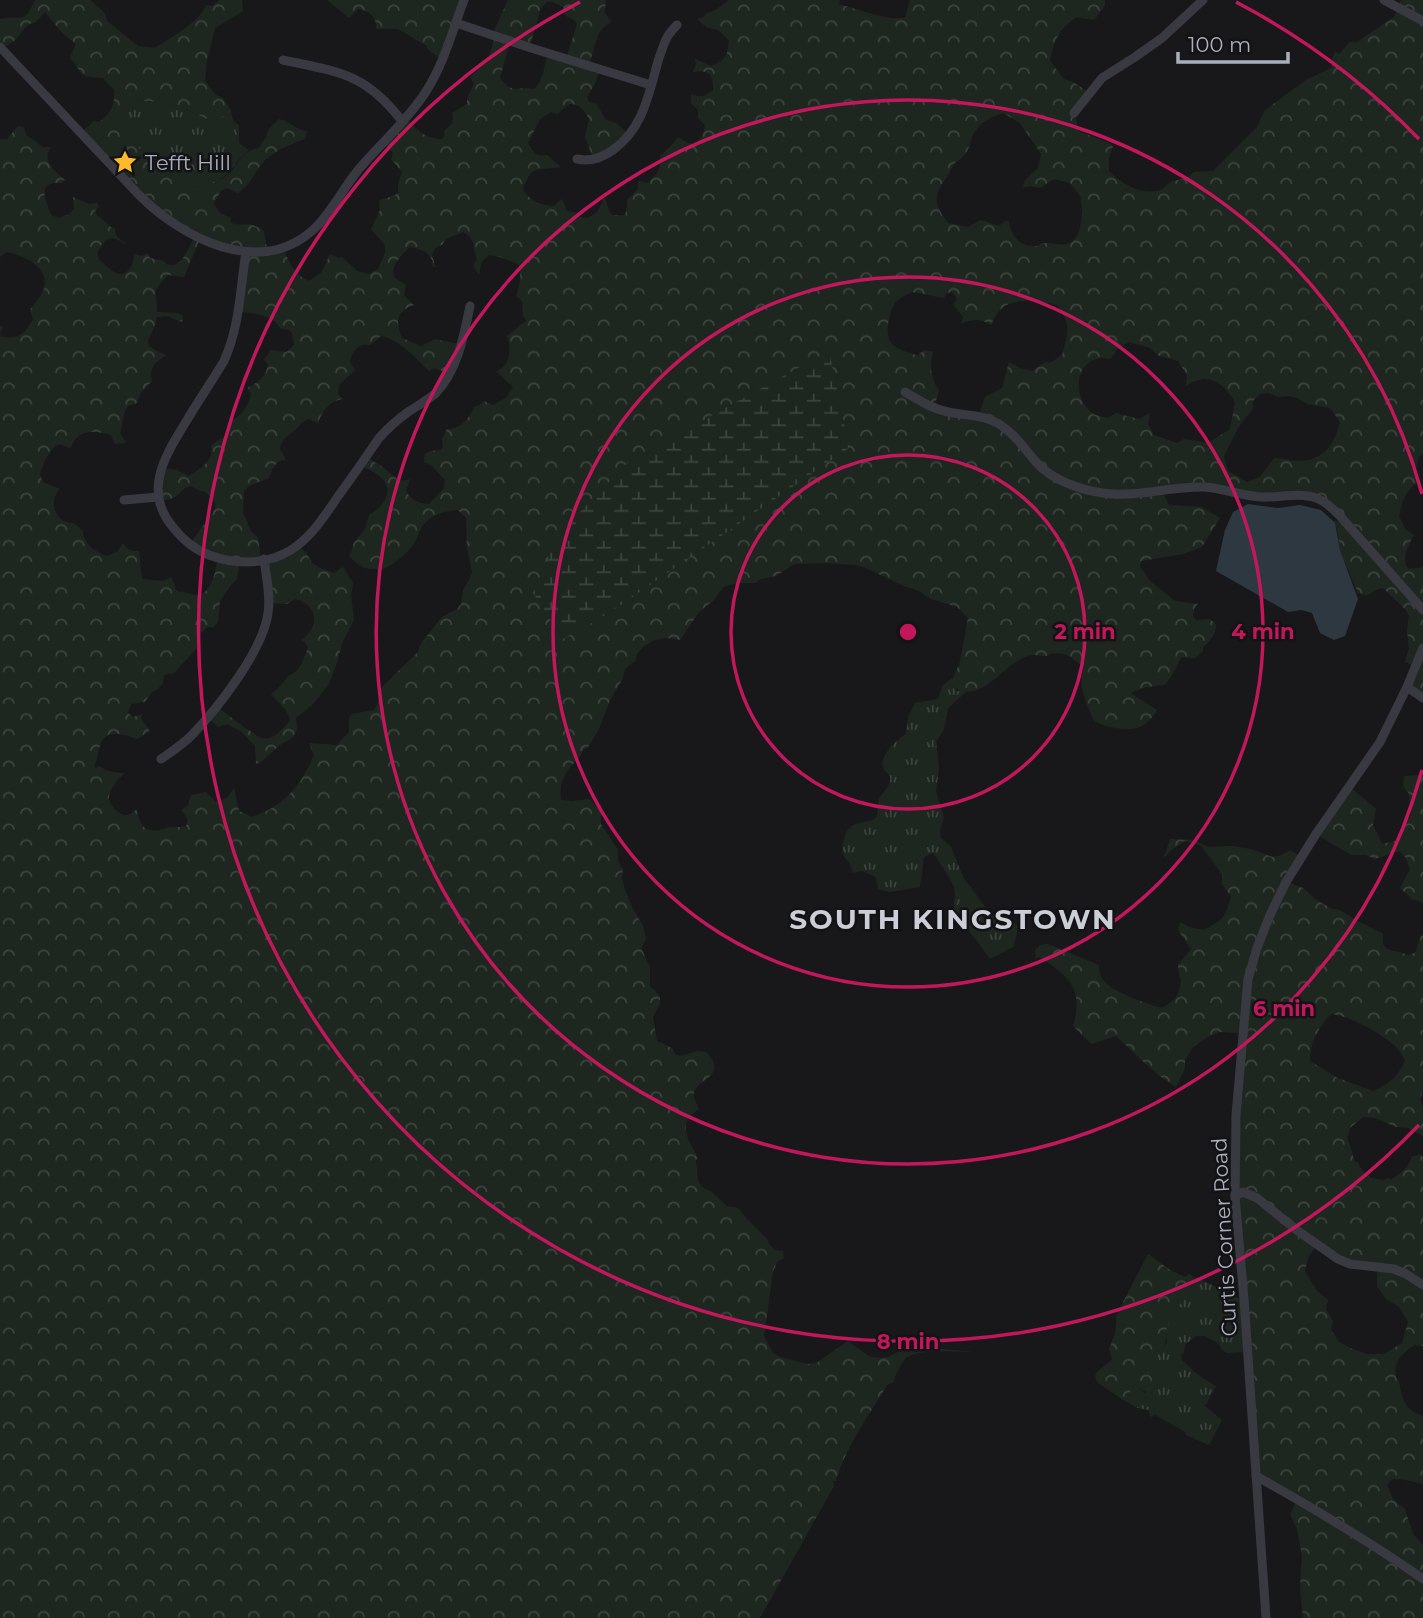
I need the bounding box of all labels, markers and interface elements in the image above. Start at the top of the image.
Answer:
scale bar [1178,21,1288,65]
text: 100 m [1188,32,1251,57]
place icon: Tefft Hill [111,148,139,176]
place label: Tefft Hill [145,150,231,175]
text: 2 min [1054,619,1116,644]
text: 4 min [1231,619,1295,644]
centre of rings [896,620,920,644]
district label: SOUTH KINGSTOWN [789,902,1117,936]
text: 6 min [1253,996,1315,1021]
street label: Curtis Corner Road [1206,1137,1242,1337]
text: 8 min [877,1329,939,1354]

